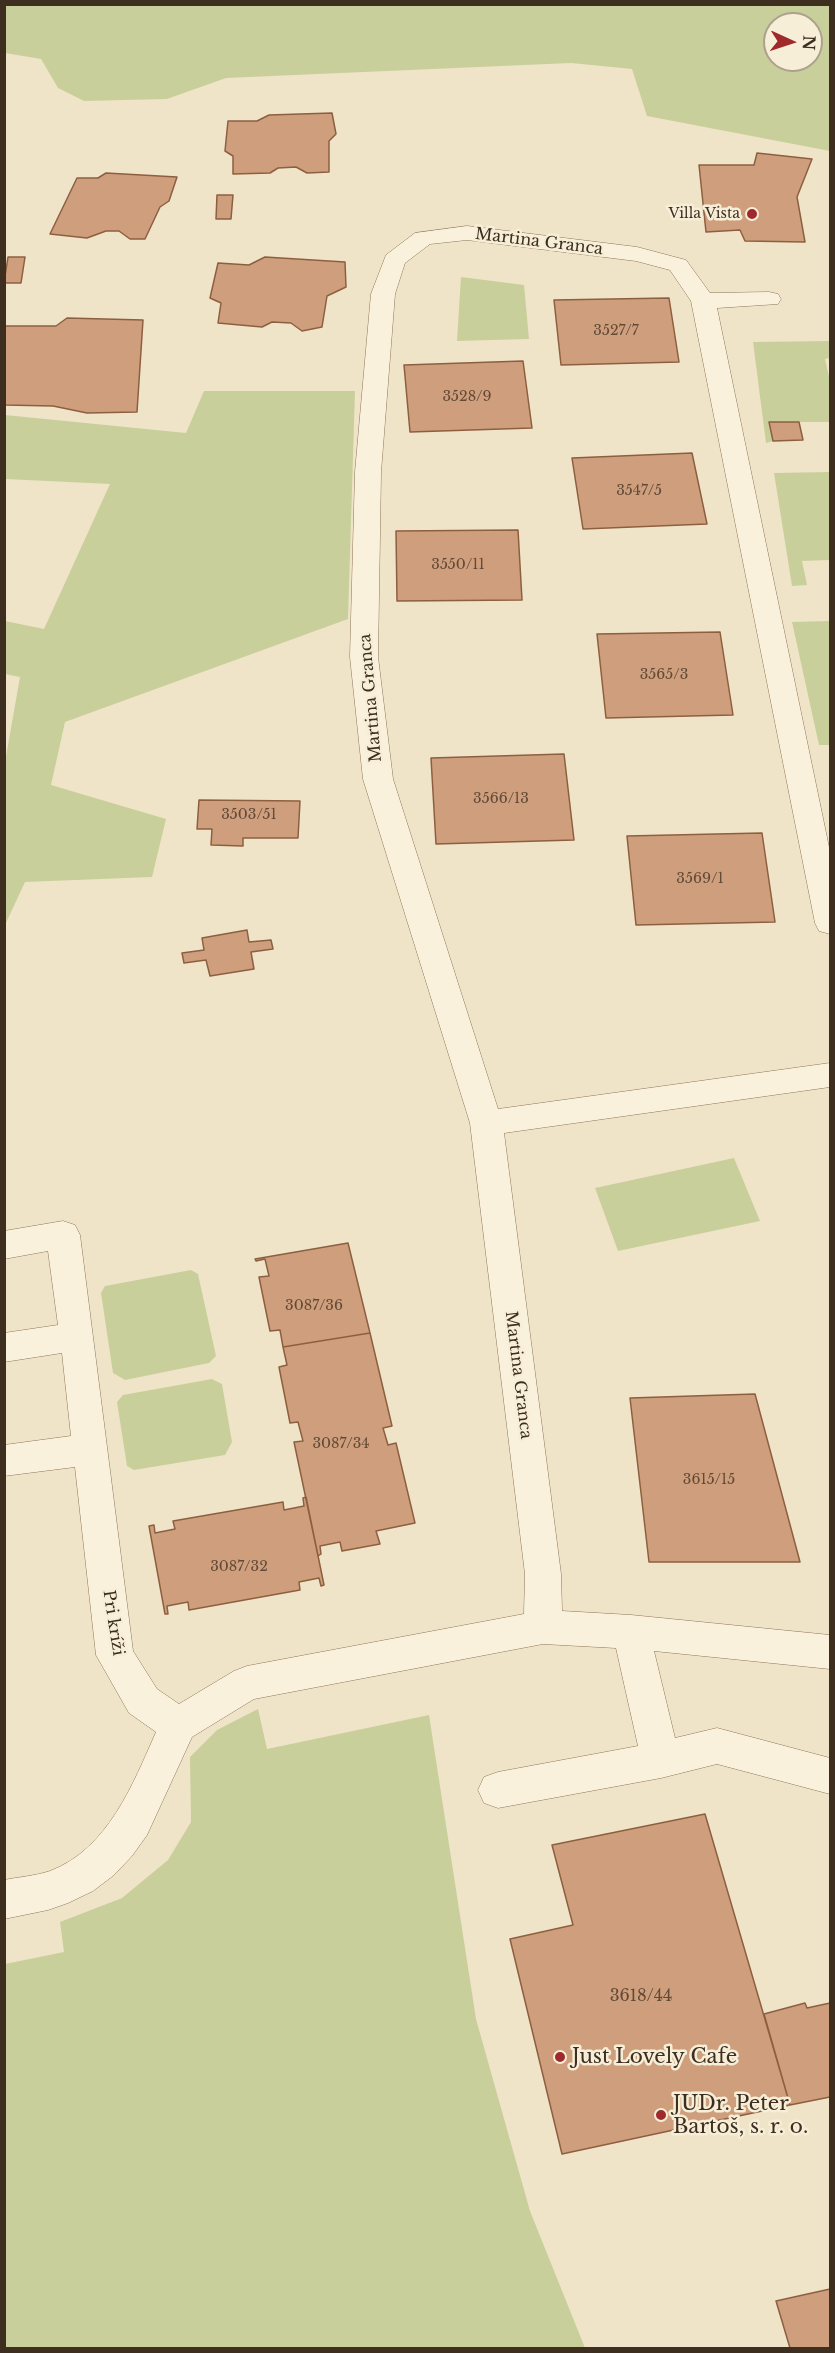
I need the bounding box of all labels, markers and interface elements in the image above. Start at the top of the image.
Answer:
north arrow [763,12,823,72]
text: N [799,35,819,51]
place label: Villa Vista [668,206,740,222]
marker: Villa Vista [745,207,759,221]
street label: Martina Granca [474,225,604,259]
house number: 3527/7 [593,323,639,339]
house number: 3528/9 [442,389,492,405]
house number: 3547/5 [616,483,662,499]
house number: 3550/11 [431,557,485,573]
street label: Martina Granca [356,633,386,763]
house number: 3565/3 [640,667,688,683]
house number: 3566/13 [473,791,529,807]
house number: 3503/51 [221,807,277,823]
house number: 3569/1 [676,871,724,887]
house number: 3087/36 [285,1298,343,1314]
street label: Martina Granca [501,1310,535,1440]
house number: 3087/34 [312,1436,370,1452]
house number: 3615/15 [683,1472,735,1488]
house number: 3087/32 [210,1559,268,1575]
street label: Pri kríži [98,1589,128,1657]
house number: 3618/44 [610,1986,672,2006]
place label: Just Lovely Cafe [572,2045,737,2069]
marker: Just Lovely Cafe [553,2050,567,2064]
place label: JUDr. Peter Bartoš, s. r. o. [673,2092,808,2139]
marker: JUDr. Peter Bartoš, s. r. o. [654,2108,668,2122]

